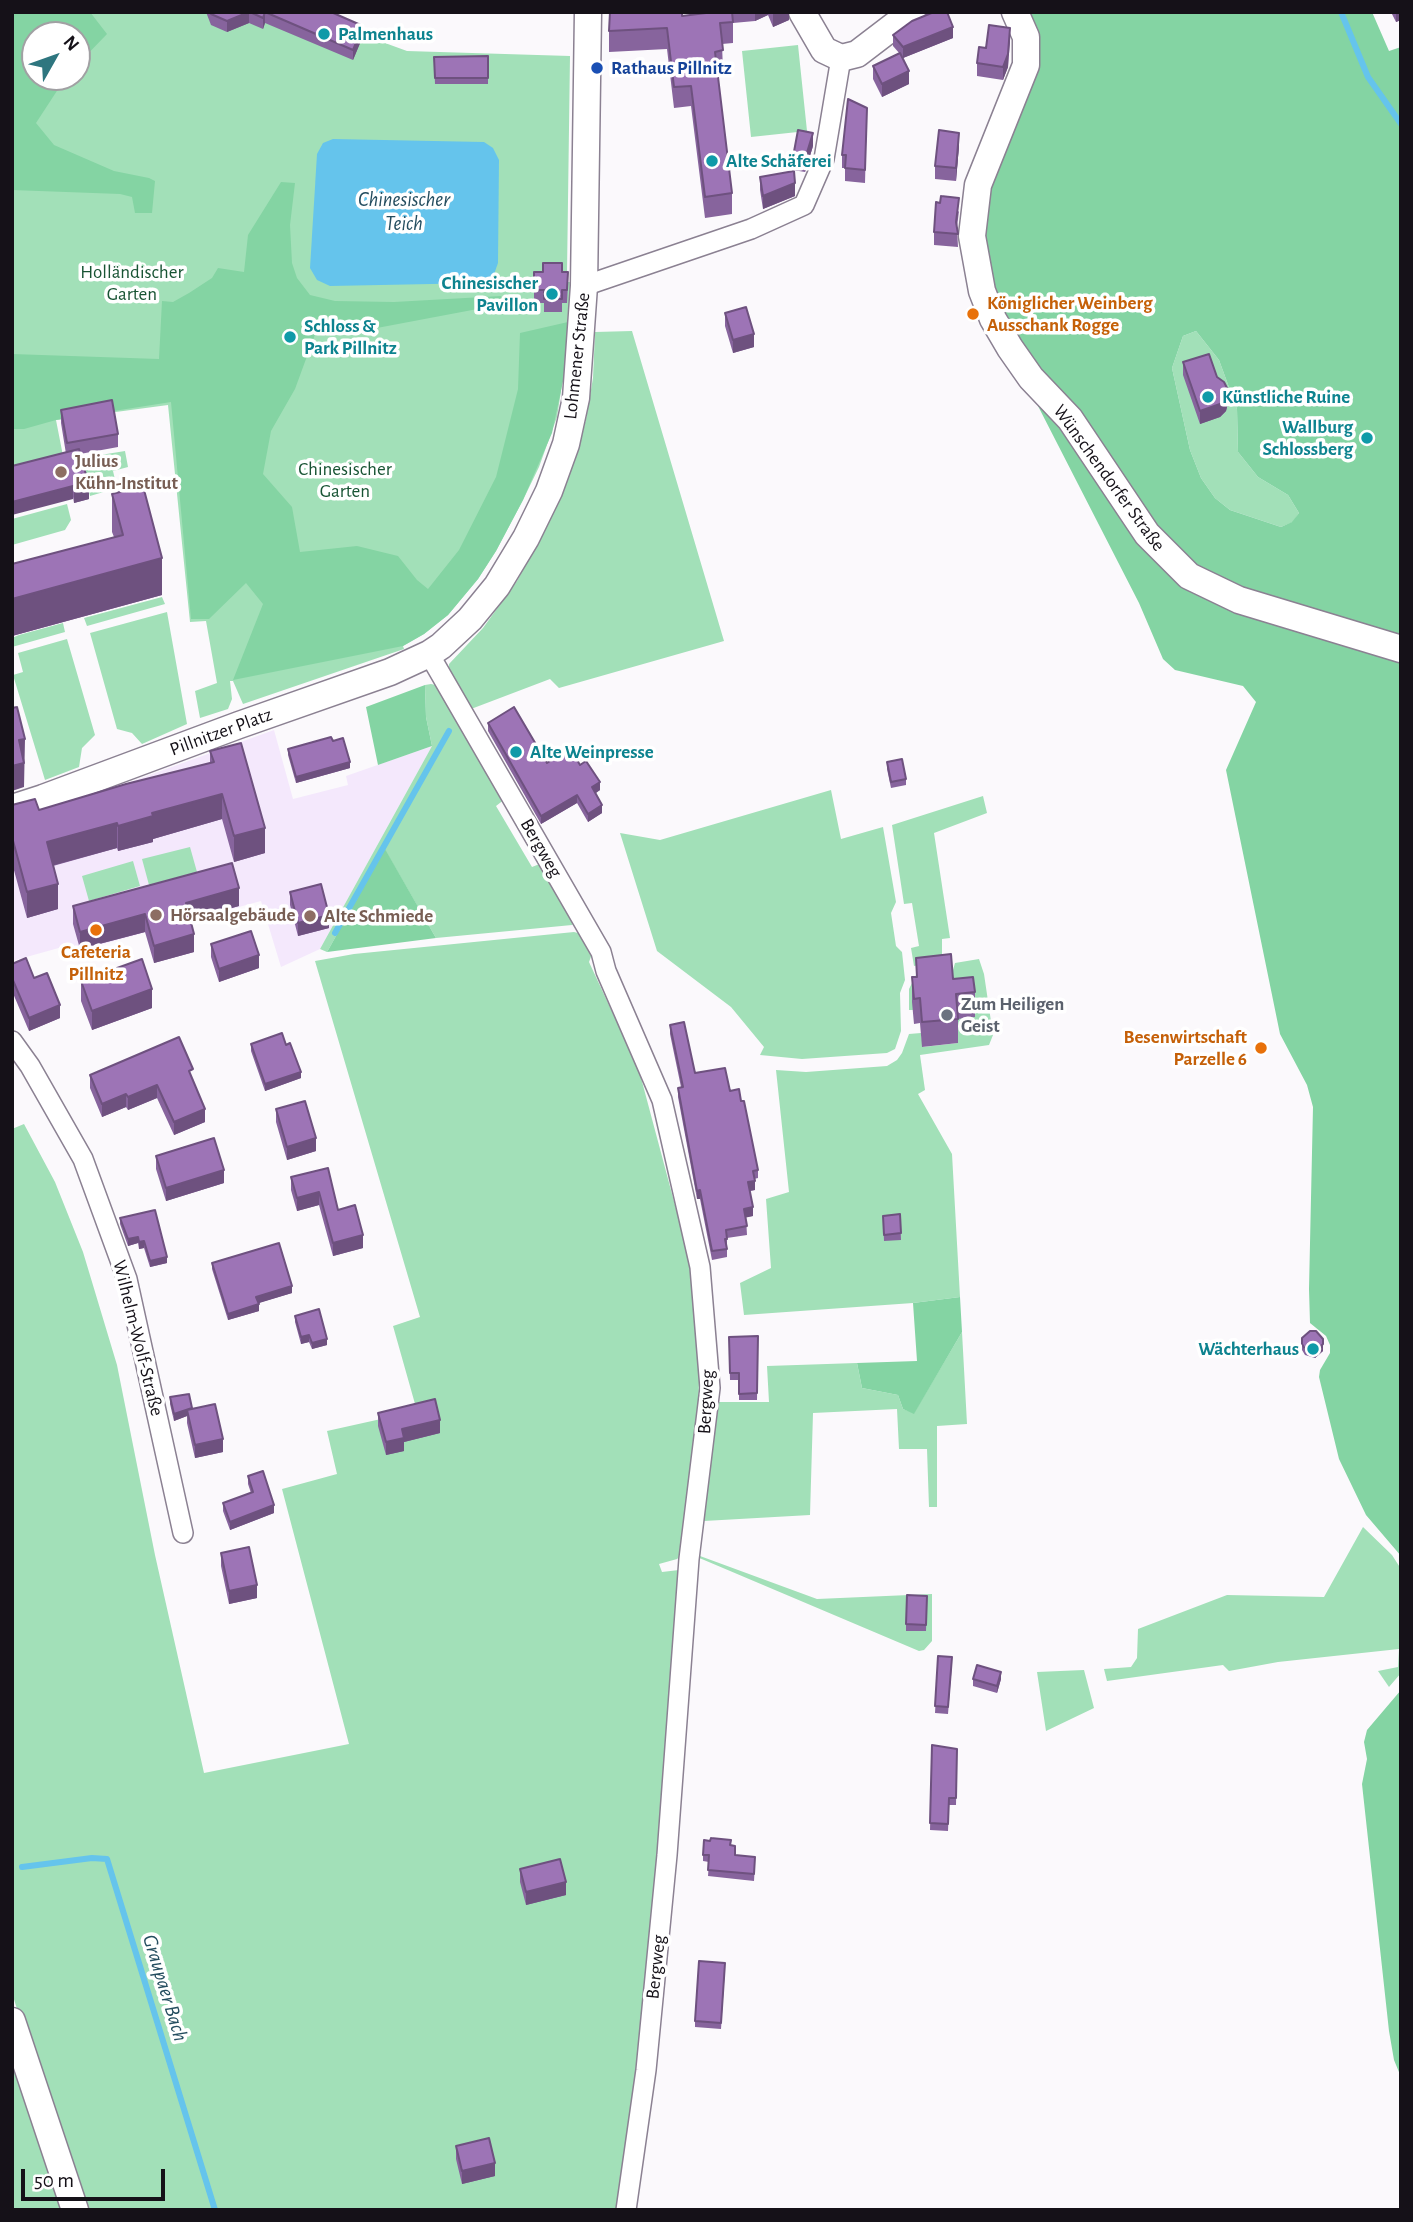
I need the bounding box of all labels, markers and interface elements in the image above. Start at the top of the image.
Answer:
north arrow [21,21,91,91]
place label: Palmenhaus [338,23,433,45]
marker: Palmenhaus [316,26,332,42]
text: N [59,32,82,55]
place label: Rathaus Pillnitz [611,57,732,79]
marker: Rathaus Pillnitz [589,60,605,76]
place label: Alte Schäferei [726,150,832,172]
marker: Alte Schäferei [704,153,720,169]
water label: Chinesischer Teich [358,187,450,237]
park label: Holländischer Garten [80,261,184,305]
place label: Chinesischer Pavillon [441,272,538,316]
marker: Chinesischer Pavillon [544,286,560,302]
street label: Lohmener Straße [559,291,595,421]
place label: Königlicher Weinberg Ausschank Rogge [987,292,1152,336]
marker: Königlicher Weinberg Ausschank Rogge [965,306,981,322]
place label: Schloss & Park Pillnitz [304,315,397,359]
marker: Schloss & Park Pillnitz [282,329,298,345]
place label: Künstliche Ruine [1222,386,1350,408]
marker: Künstliche Ruine [1200,389,1216,405]
street label: Wünschendorfer Straße [1048,400,1170,556]
place label: Wallburg Schlossberg [1263,416,1353,460]
marker: Wallburg Schlossberg [1359,430,1375,446]
place label: Julius Kühn-Institut [75,450,178,494]
park label: Chinesischer Garten [298,458,392,502]
marker: Julius Kühn-Institut [53,464,69,480]
street label: Pillnitzer Platz [167,703,275,761]
place label: Alte Weinpresse [530,741,654,763]
marker: Alte Weinpresse [508,744,524,760]
street label: Bergweg [515,814,567,882]
place label: Hörsaalgebäude [170,904,296,926]
place label: Alte Schmiede [324,905,433,927]
marker: Hörsaalgebäude [148,907,164,923]
marker: Alte Schmiede [302,908,318,924]
marker: Cafeteria Pillnitz [88,922,104,938]
place label: Cafeteria Pillnitz [61,941,131,985]
place label: Zum Heiligen Geist [961,993,1064,1037]
marker: Zum Heiligen Geist [939,1007,955,1023]
place label: Besenwirtschaft Parzelle 6 [1124,1026,1247,1070]
marker: Besenwirtschaft Parzelle 6 [1253,1040,1269,1056]
street label: Wilhelm-Wolf-Straße [108,1258,168,1418]
place label: Wächterhaus [1198,1338,1299,1360]
marker: Wächterhaus [1305,1341,1321,1357]
street label: Bergweg [693,1369,719,1435]
water label: Graupaer Bach [137,1931,193,2045]
street label: Bergweg [641,1934,671,2000]
scale bar [24,2156,168,2200]
text: 50 m [34,2170,74,2191]

